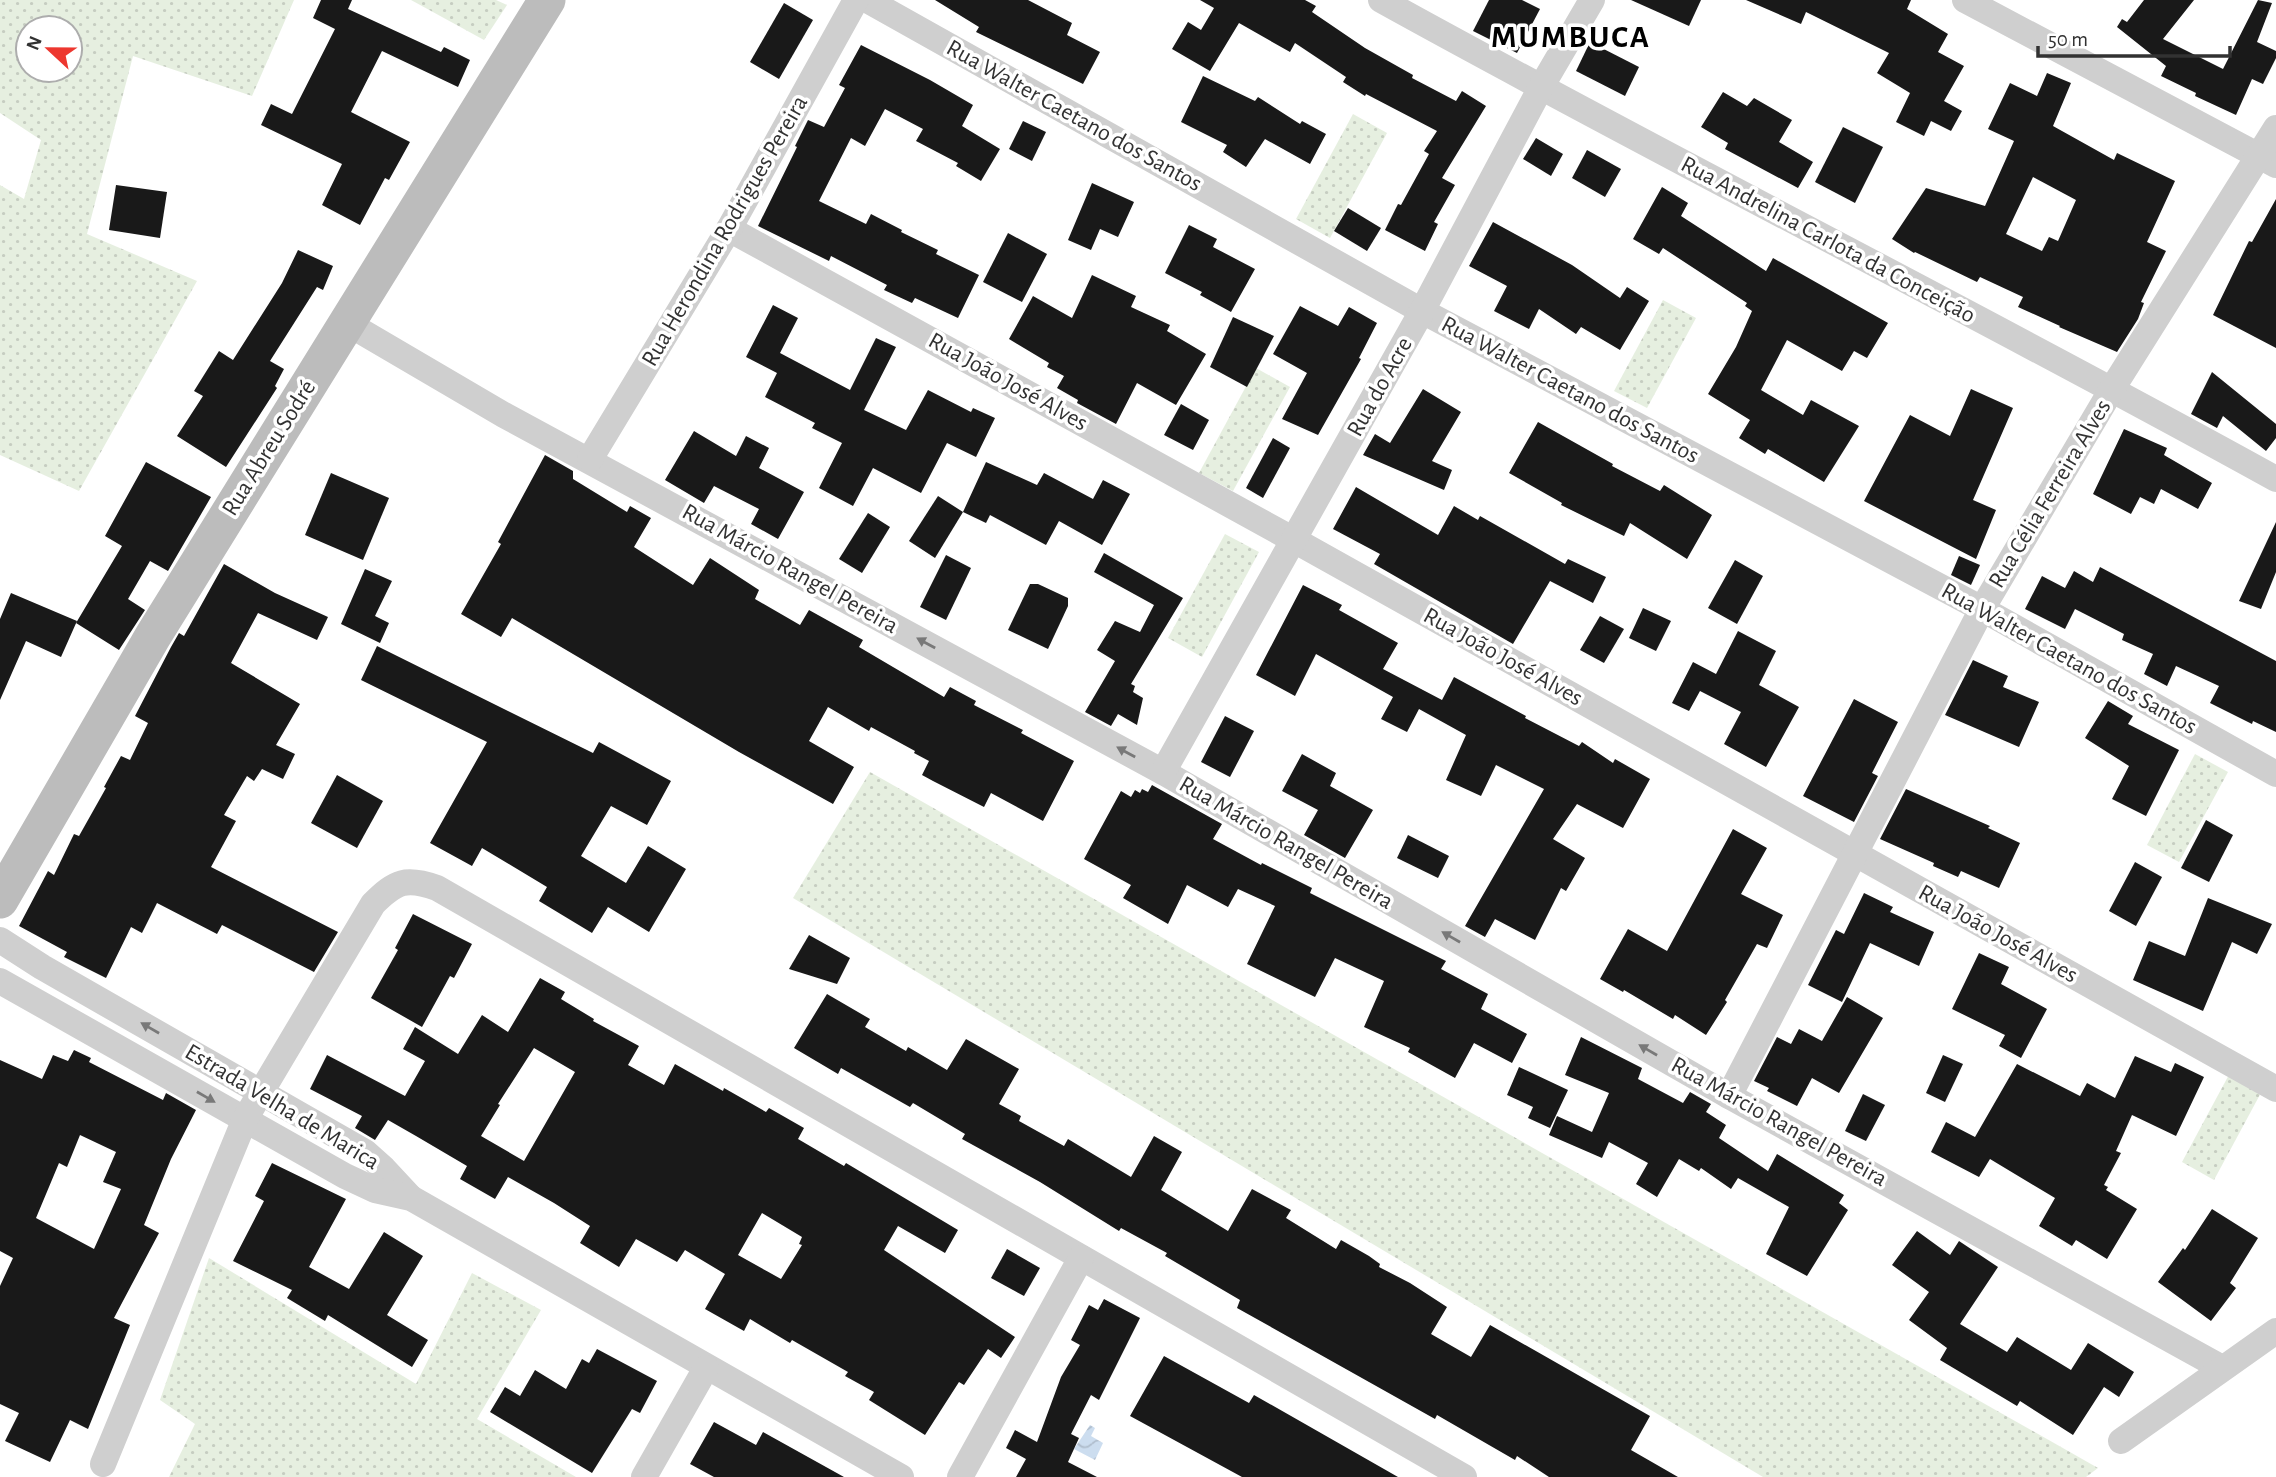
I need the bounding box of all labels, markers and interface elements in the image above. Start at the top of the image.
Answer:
north arrow [14,14,84,84]
scale bar [2038,14,2230,58]
district label: MUMBUCA [1491,21,1651,53]
text: 50 m [2048,29,2088,50]
text: N [23,34,46,53]
street label: Rua Walter Caetano dos Santos [942,36,1206,196]
street label: Rua Herondina Rodrigues Pereira [638,92,812,370]
street label: Rua Andrelina Carlota da Conceição [1677,152,1979,328]
street label: Rua Walter Caetano dos Santos [1437,312,1703,468]
street label: Rua João José Alves [924,328,1092,436]
street label: Rua do Acre [1343,333,1417,441]
street label: Rua Abreu Sodré [218,376,320,520]
street label: Rua Célia Ferreira Alves [1984,396,2116,592]
street label: Rua Márcio Rangel Pereira [678,500,902,638]
street label: Rua Walter Caetano dos Santos [1937,579,2201,739]
street label: Rua João José Alves [1419,603,1587,711]
one-way arrow [916,637,936,649]
one-way arrow [1116,746,1135,758]
street label: Rua Márcio Rangel Pereira [1175,772,1397,914]
street label: Rua João José Alves [1914,880,2082,988]
one-way arrow [1441,931,1461,943]
one-way arrow [140,1022,160,1034]
street label: Estrada Velha de Marica [181,1040,383,1174]
one-way arrow [1639,1044,1658,1056]
street label: Rua Márcio Rangel Pereira [1667,1053,1891,1191]
one-way arrow [197,1091,216,1103]

